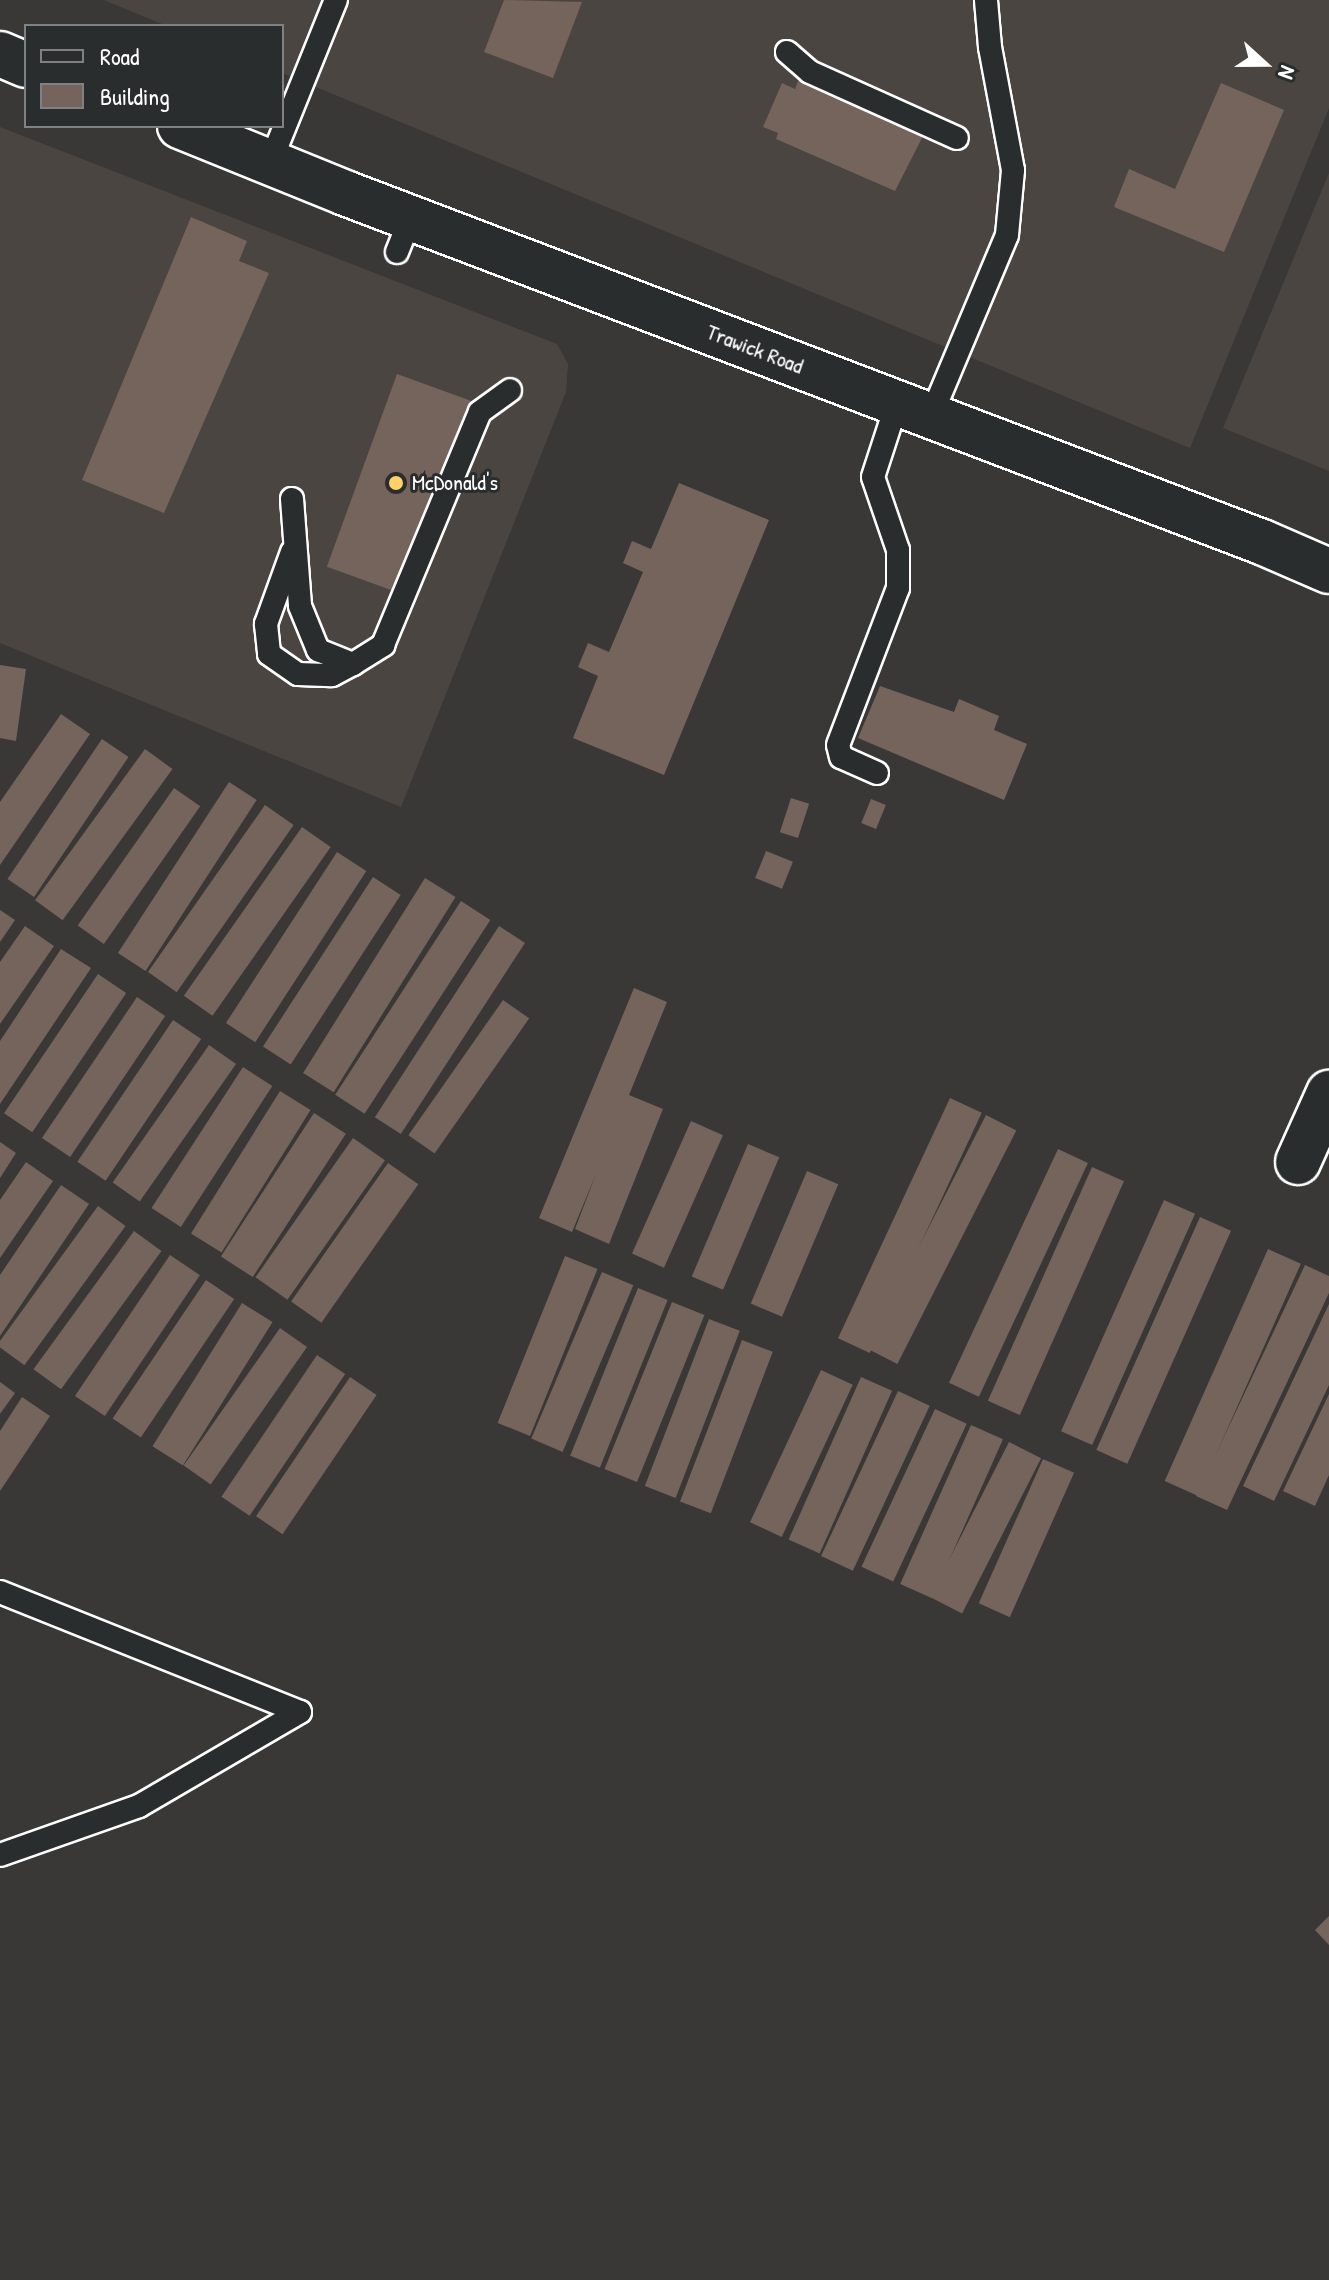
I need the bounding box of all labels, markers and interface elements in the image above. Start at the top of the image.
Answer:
legend [24,24,284,128]
north arrow [1225,24,1305,104]
text: Road [100,40,139,72]
text: N [1271,62,1304,83]
text: Building [100,80,170,112]
street label: Trawick Road [703,319,807,379]
place label: McDonald's [412,470,498,496]
marker: McDonald's [387,474,405,492]

